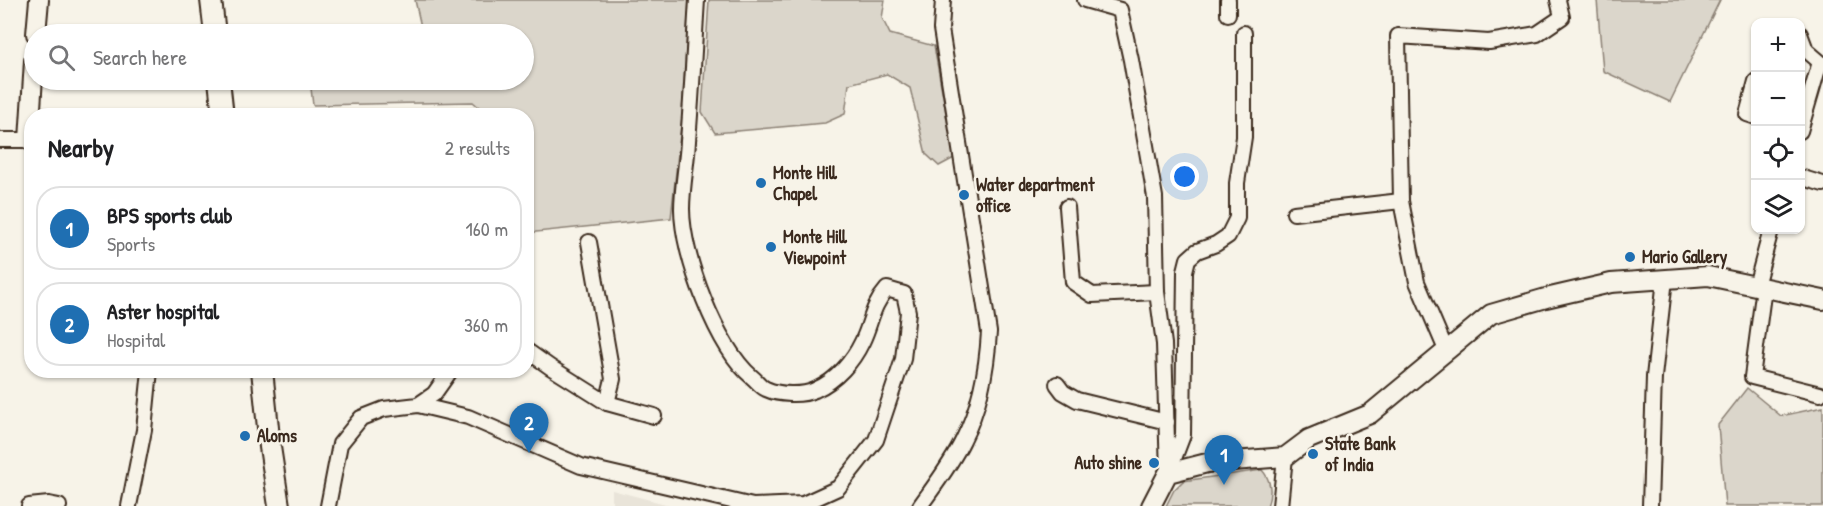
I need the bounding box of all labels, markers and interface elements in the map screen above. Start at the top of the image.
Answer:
map controls [1751,18,1805,234]
button: + [1751,18,1805,72]
search box [24,24,534,90]
icon: search [45,41,78,74]
text: Search here [93,42,187,72]
button: − [1751,72,1805,126]
button: locate [1751,126,1805,180]
text: Nearby [48,130,114,165]
text: 2 results [445,134,510,161]
place label: Monte Hill Chapel [773,160,838,207]
your location [1170,162,1199,191]
place label: Water department office [976,172,1095,218]
marker: Monte Hill Chapel [754,176,768,190]
button: layers [1751,180,1805,234]
marker: Water department office [957,188,971,202]
text: BPS sports club [107,200,232,230]
text: 1 [66,215,73,242]
text: 160 m [466,215,508,242]
place label: Monte Hill Viewpoint [783,224,848,271]
text: Sports [107,230,155,257]
marker: Monte Hill Viewpoint [764,240,778,254]
place label: Mario Gallery [1642,244,1728,270]
marker: Mario Gallery [1623,250,1637,264]
text: Aster hospital [107,296,219,326]
text: 2 [65,311,74,338]
text: 360 m [464,311,508,338]
text: Hospital [107,326,165,353]
pin: 2 [510,404,548,453]
place label: Aloms [257,423,297,448]
marker: Aloms [238,429,252,443]
place label: State Bank of India [1325,431,1396,477]
pin: 1 [1204,436,1244,485]
marker: State Bank of India [1306,447,1320,461]
place label: Auto shine [1075,450,1143,475]
marker: Auto shine [1147,456,1161,470]

